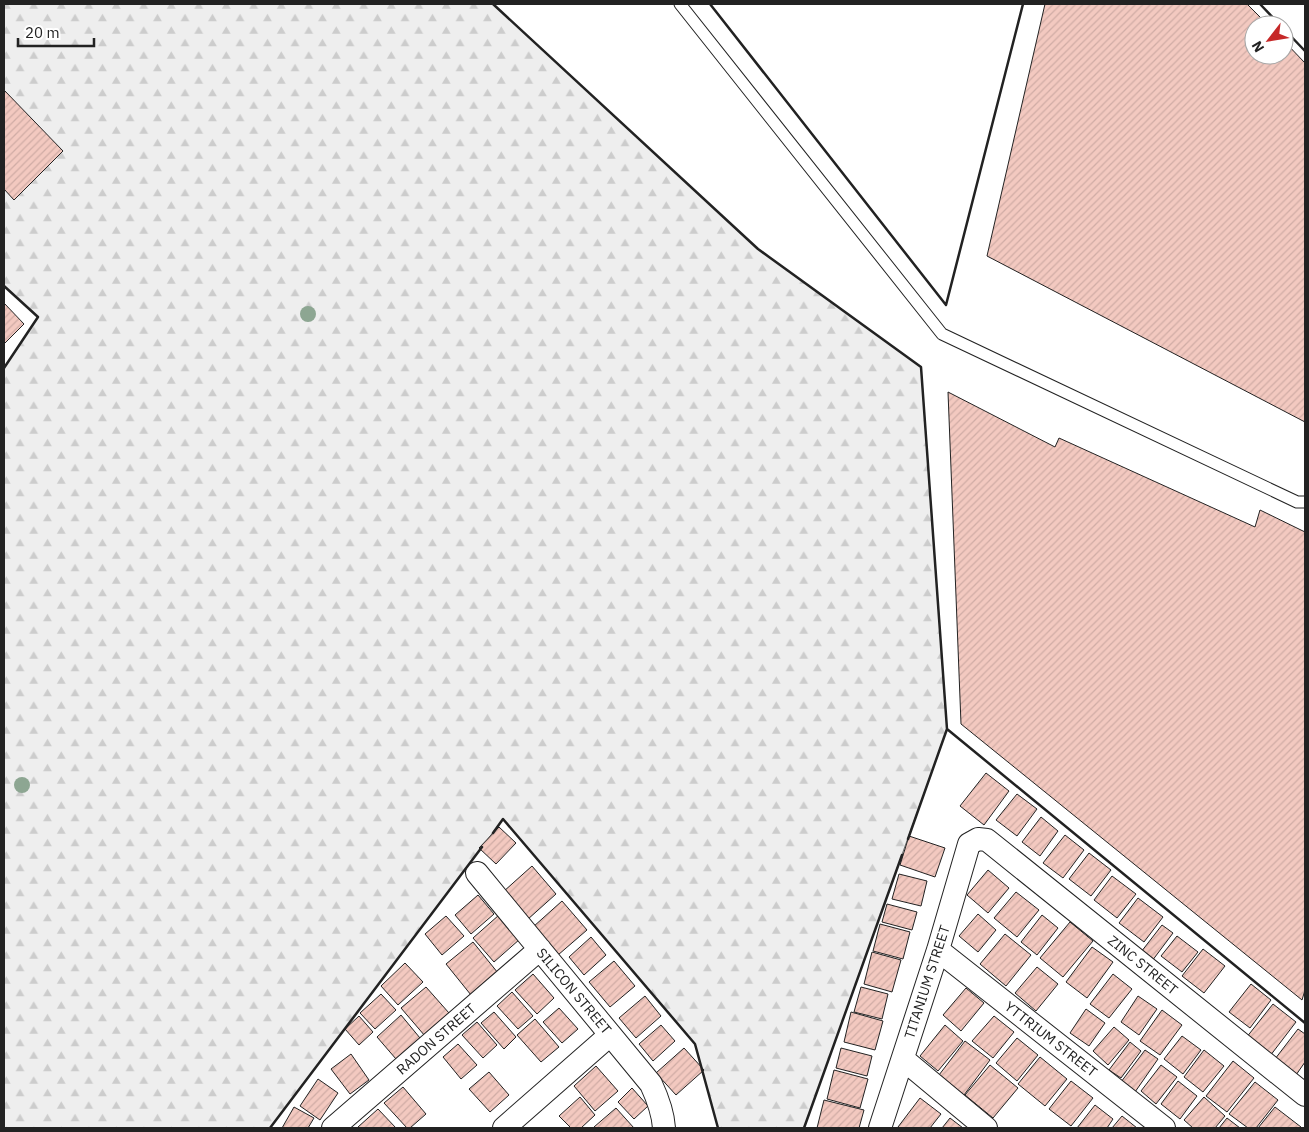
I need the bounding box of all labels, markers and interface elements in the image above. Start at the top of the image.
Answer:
scale bar [18,15,94,47]
north arrow [1244,15,1294,65]
text: 20 m [25,23,60,42]
text: N [1248,38,1268,56]
street label: TITANIUM STREET [900,923,954,1041]
street label: ZINC STREET [1104,931,1182,999]
street label: SILICON STREET [533,944,615,1038]
street label: YTTRIUM STREET [1001,997,1101,1081]
street label: RADON STREET [392,1000,480,1078]

